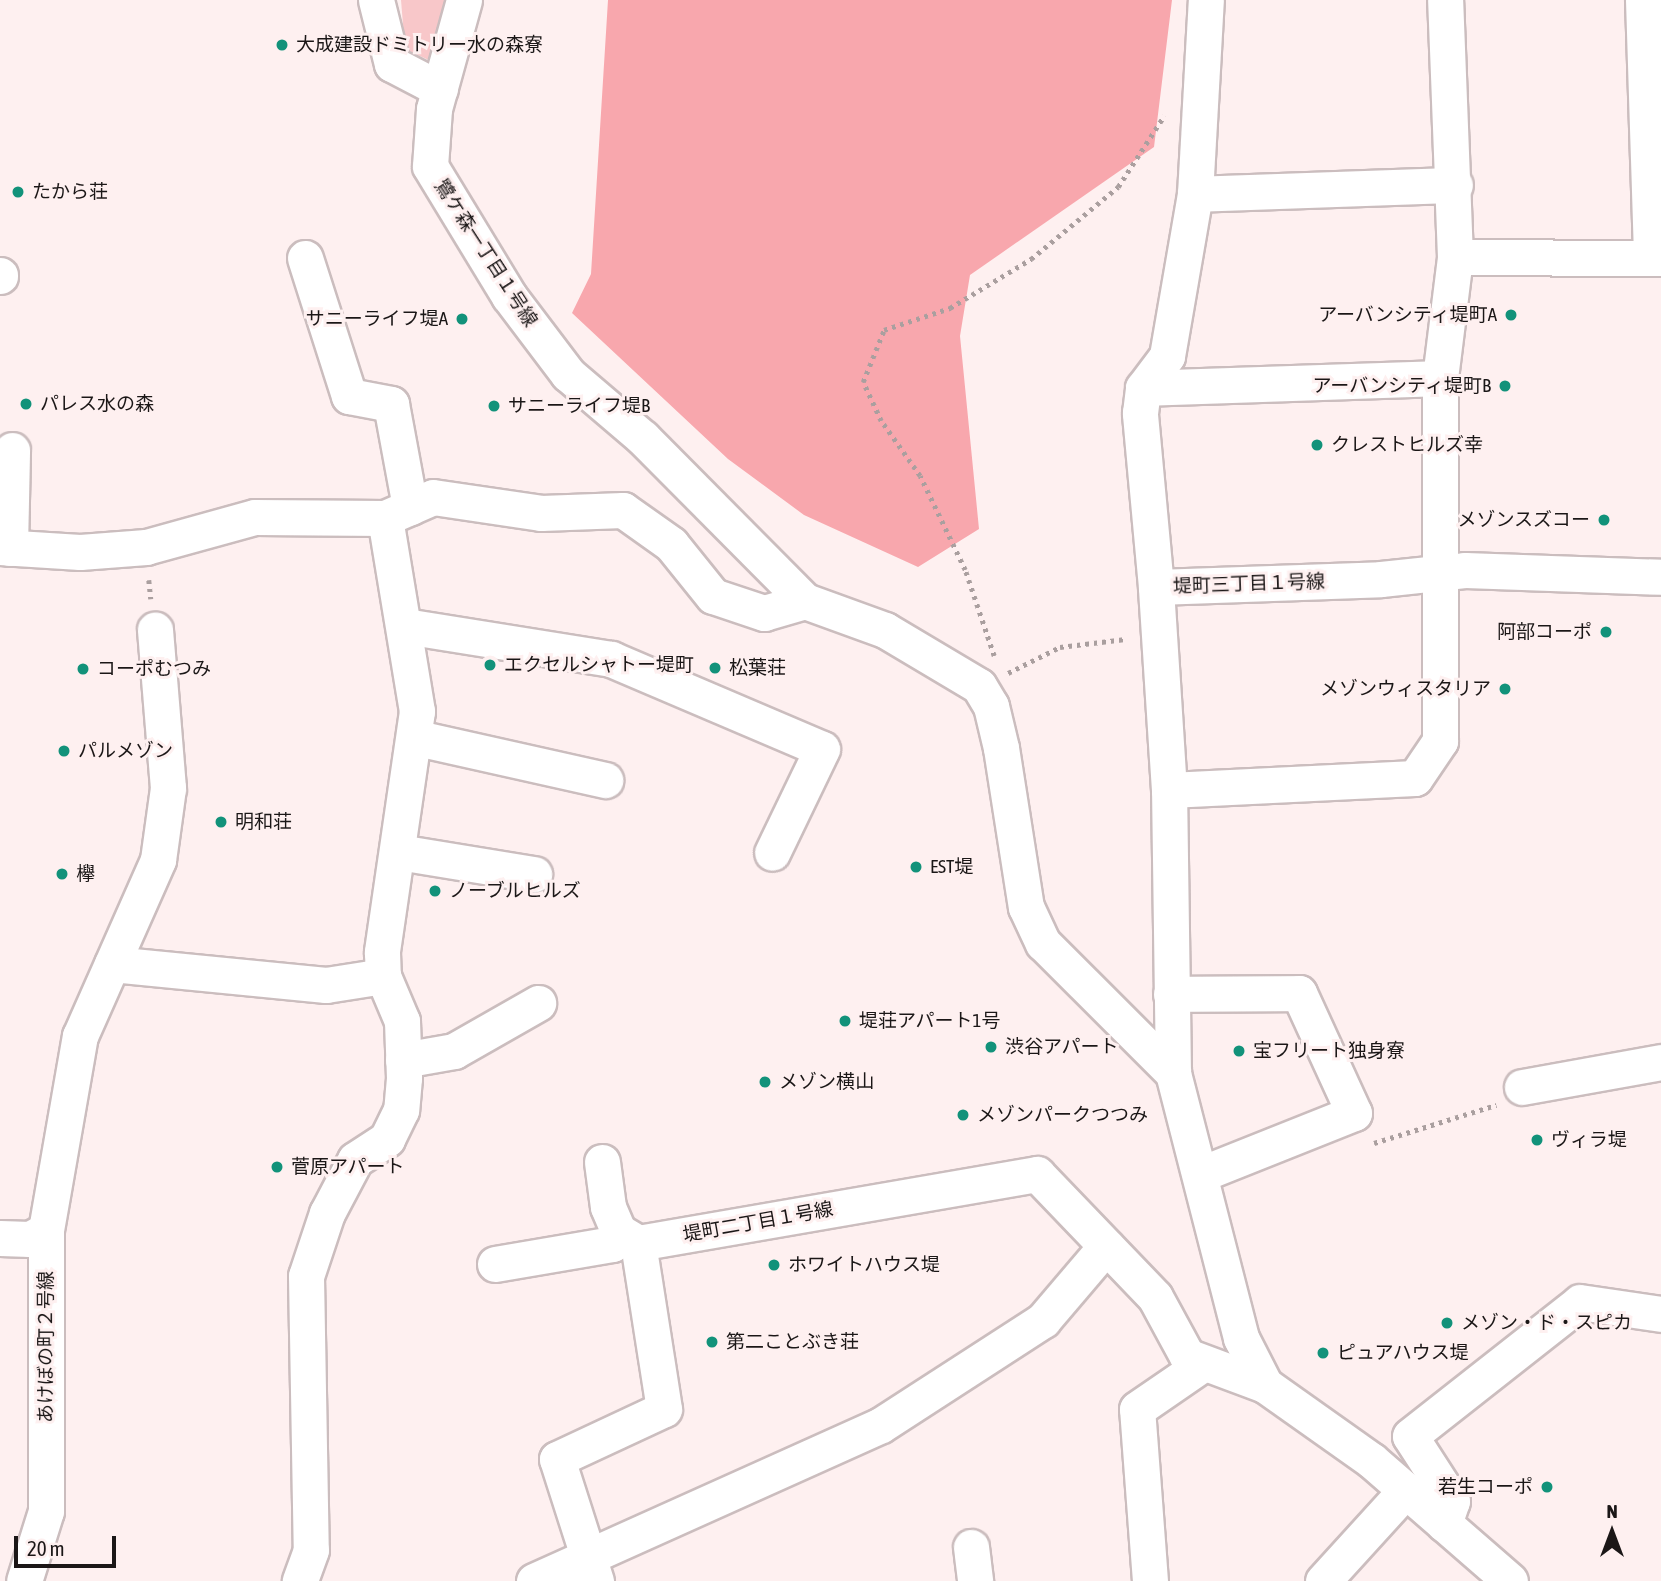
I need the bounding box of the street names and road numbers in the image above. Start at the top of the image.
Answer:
street label: 鷺ケ森一丁目１号線 [430,175,542,331]
street label: 堤町三丁目１号線 [1173,570,1325,598]
street label: 堤町二丁目１号線 [681,1198,835,1246]
street label: あけぼの町２号線 [35,1271,57,1423]

